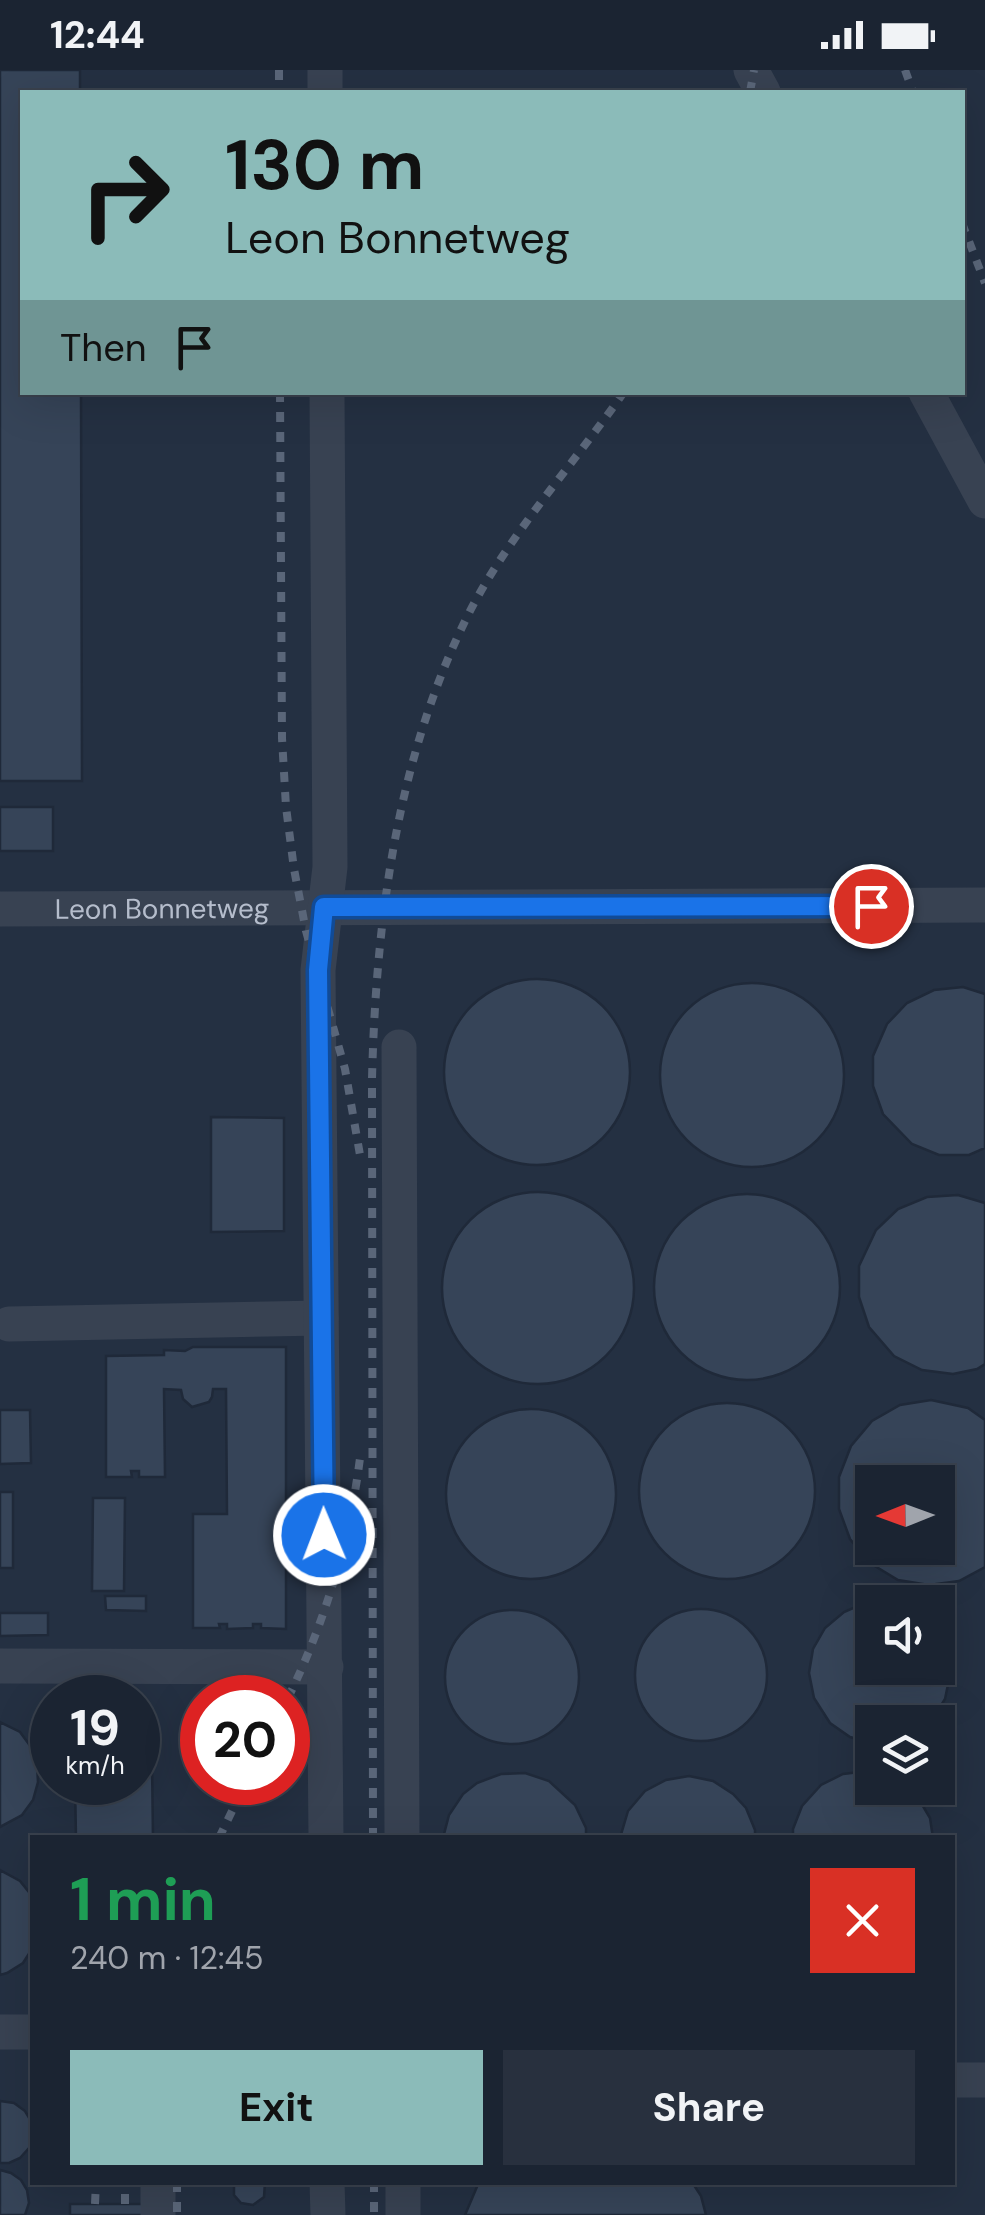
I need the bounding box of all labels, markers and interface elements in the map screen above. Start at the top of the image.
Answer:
text: 12:44 [50,10,145,60]
text: 130 m [225,120,424,211]
icon: right [60,130,190,260]
text: Leon Bonnetweg [225,208,570,267]
icon: arrive [167,320,222,375]
text: Then [60,323,147,373]
pin [829,864,914,949]
icon: arrive [844,879,899,934]
street label: Leon Bonnetweg [55,889,269,927]
north arrow [855,1465,955,1565]
map controls [855,1465,955,1805]
position arrow [272,1483,376,1587]
button: sound [855,1585,955,1685]
speed limit sign: 20 [180,1675,310,1805]
text: 19 [70,1695,120,1761]
button: layers [855,1705,955,1805]
text: km/h [65,1749,125,1782]
text: 1 min [70,1860,216,1939]
button: close [810,1868,915,1973]
text: 240 m · 12:45 [70,1937,263,1979]
button: Exit [70,2050,483,2165]
button: Share [503,2050,915,2165]

